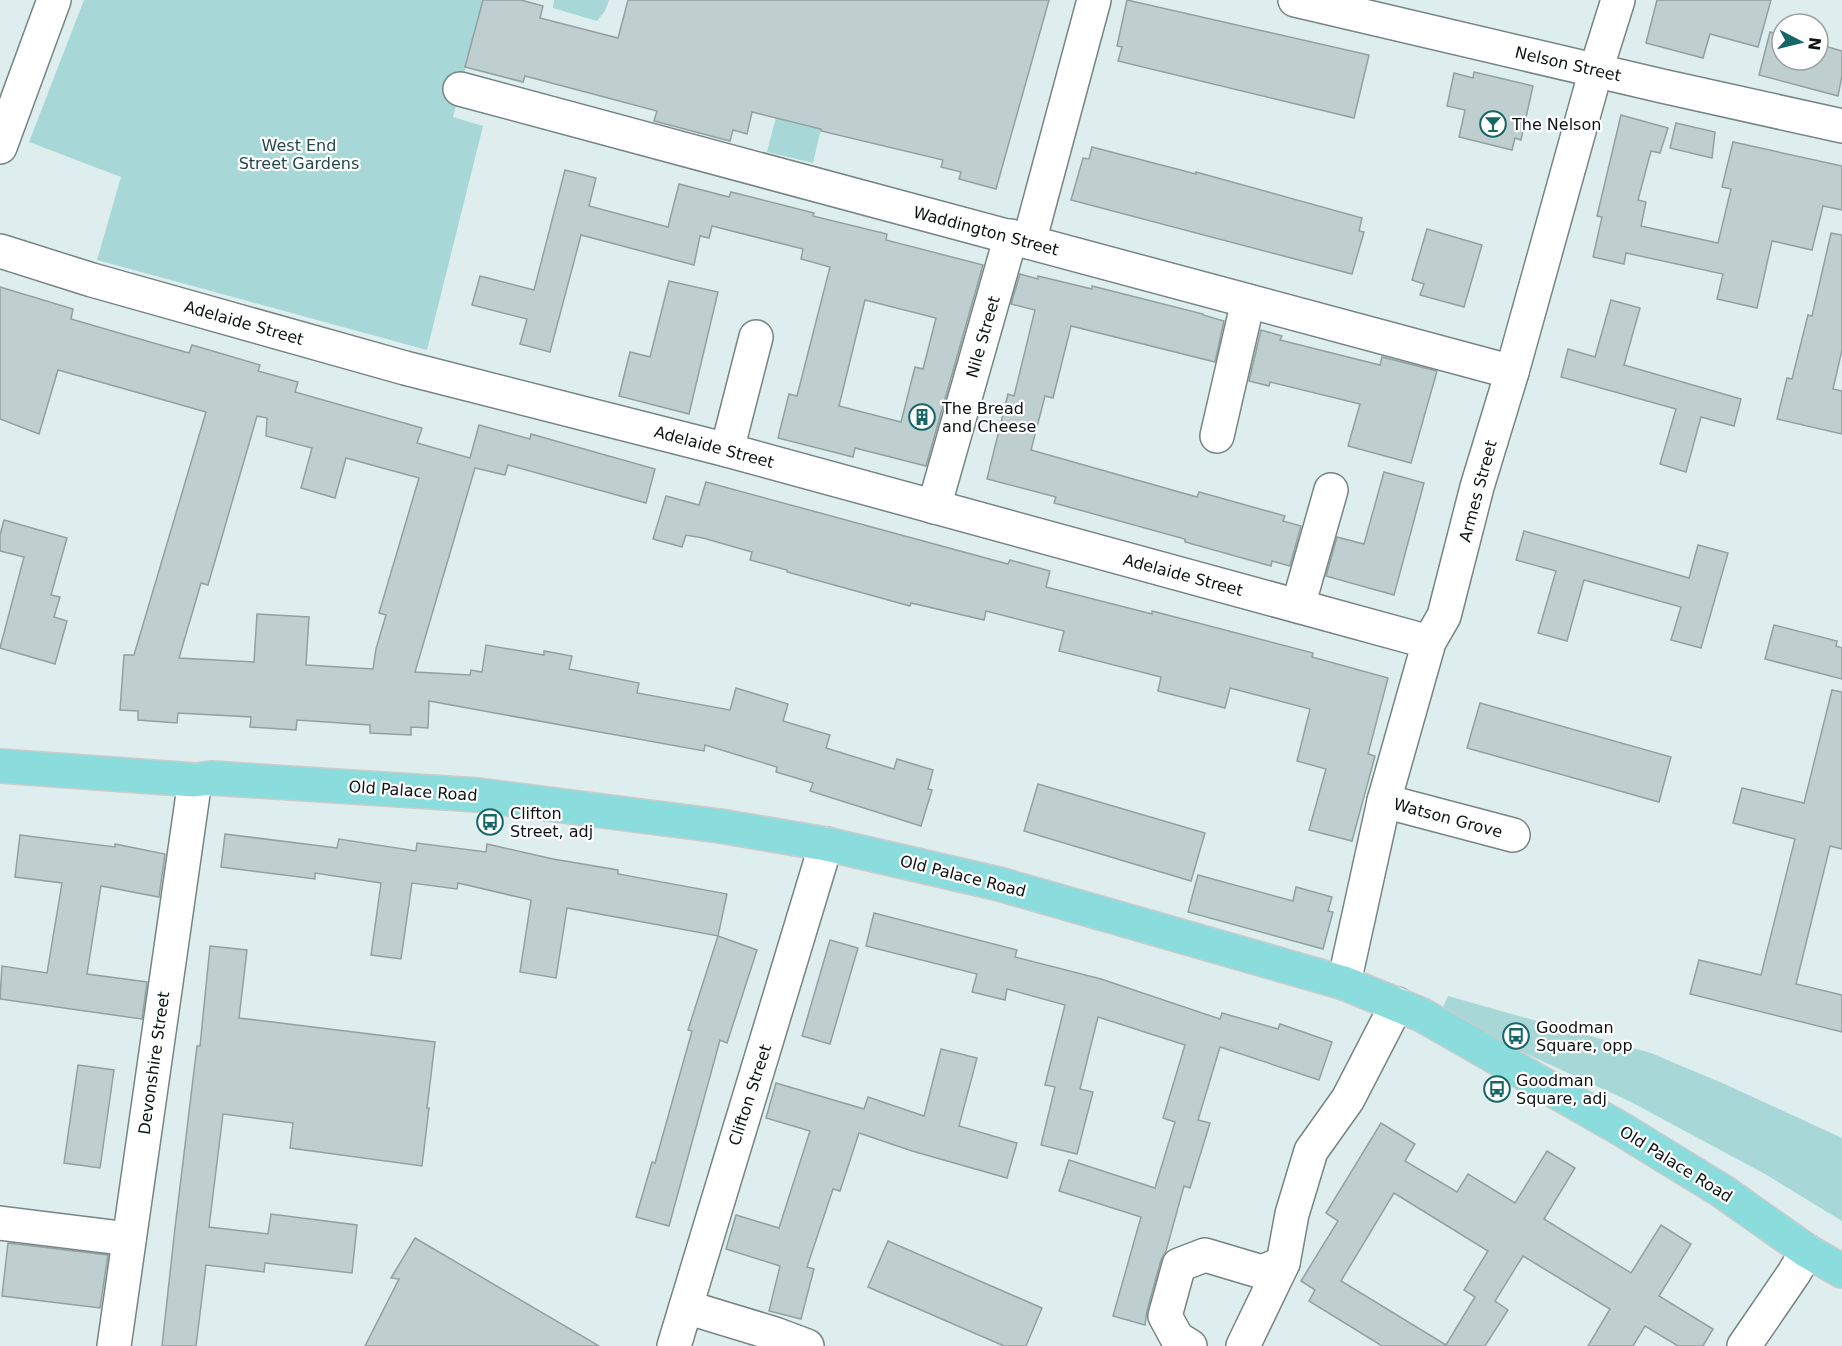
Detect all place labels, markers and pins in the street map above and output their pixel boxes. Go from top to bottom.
bar icon: The Nelson [1478,109,1508,139]
place label: The Nelson [1511,115,1601,134]
place label: The Bread and Cheese [941,399,1036,436]
building icon: The Bread and Cheese [907,402,937,432]
place label: Clifton Street, adj [510,804,593,841]
bus stop icon: Clifton Street, adj [475,807,505,837]
place label: Goodman Square, opp [1536,1018,1633,1055]
bus stop icon: Goodman Square, opp [1501,1021,1531,1051]
place label: Goodman Square, adj [1516,1071,1607,1108]
bus stop icon: Goodman Square, adj [1482,1074,1512,1104]

